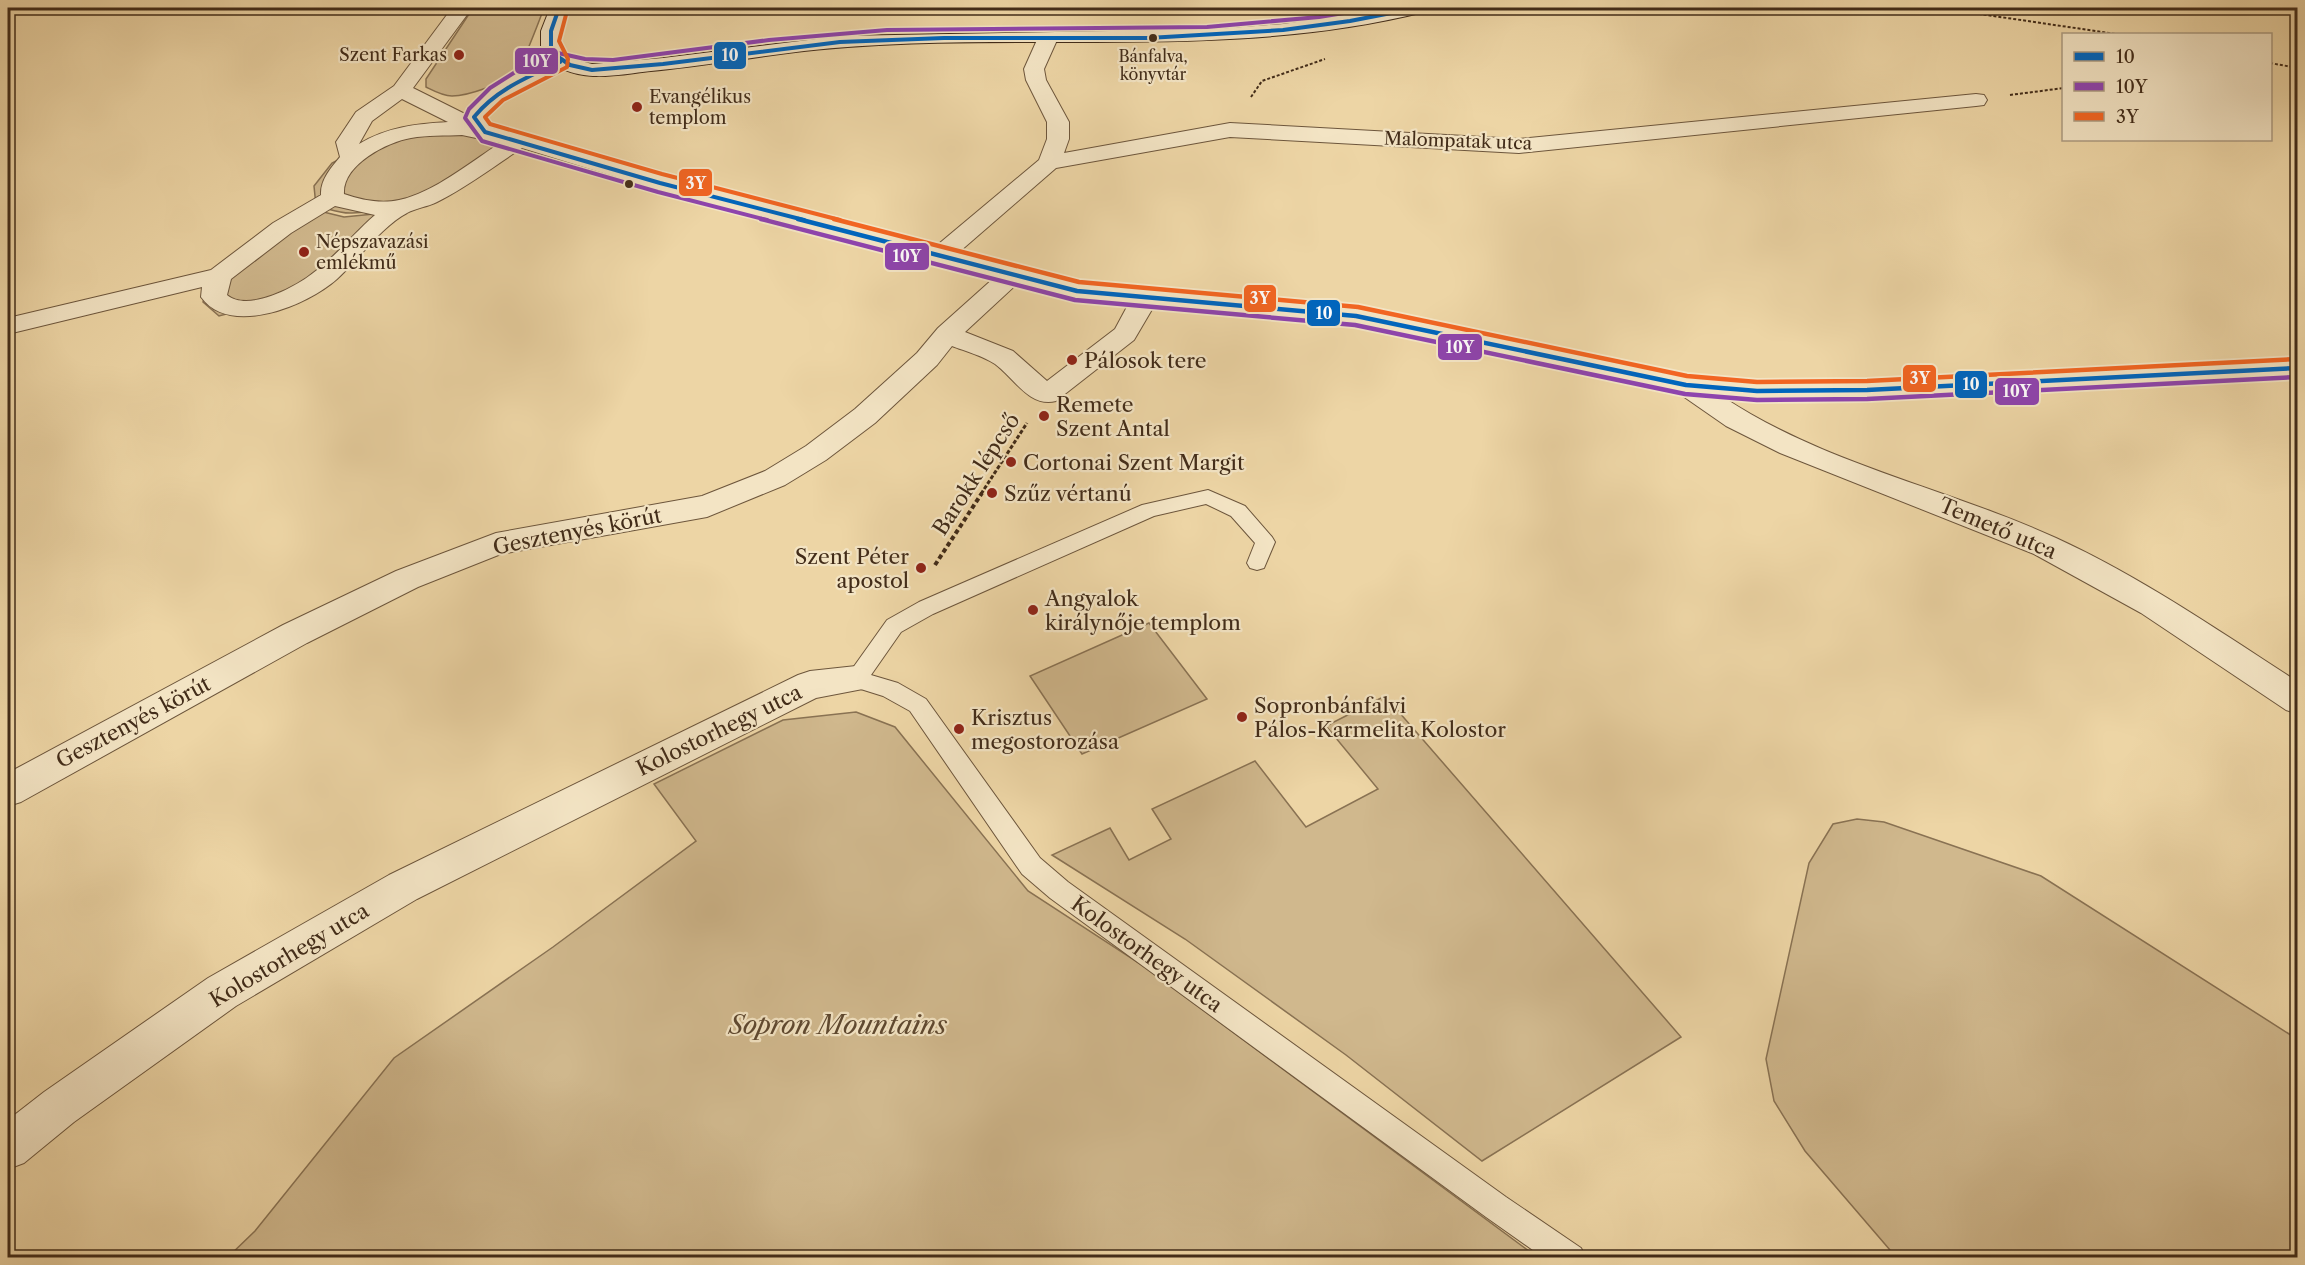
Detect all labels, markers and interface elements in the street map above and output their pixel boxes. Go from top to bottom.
marker: Bánfalva, könyvtár [1147,32,1159,44]
legend [2062,33,2272,141]
line badge: 10 [713,41,747,70]
place label: Szent Farkas [339,44,447,66]
text: 10 [721,45,739,65]
place label: Bánfalva, könyvtár [1118,46,1188,84]
text: 10 [2116,46,2135,68]
line badge: 10Y [514,47,559,75]
marker: Szent Farkas [452,48,466,62]
text: 10Y [523,51,553,71]
text: 10Y [2116,76,2149,98]
place label: Evangélikus templom [649,86,751,129]
marker: Evangélikus templom [630,100,644,114]
text: 3Y [2116,106,2140,128]
street label: Malompatak utca [1383,127,1533,155]
line badge: 3Y [678,168,713,197]
text: 3Y [686,173,708,193]
unlabelled marker [623,178,635,190]
place label: Népszavazási emlékmű [316,231,429,274]
line badge: 10Y [884,242,930,271]
marker: Népszavazási emlékmű [297,245,311,259]
text: 10Y [893,246,923,266]
line badge: 3Y [1243,284,1277,313]
text: 3Y [1250,288,1272,308]
line badge: 10 [1306,299,1341,327]
text: 10 [1315,303,1333,323]
line badge: 10Y [1437,333,1483,361]
text: 10Y [1446,337,1476,357]
place label: Pálosok tere [1084,348,1207,373]
marker: Pálosok tere [1065,353,1079,367]
line badge: 3Y [1902,364,1937,393]
text: 3Y [1910,368,1932,388]
line badge: 10 [1954,370,1988,399]
text: 10 [1962,374,1980,394]
line badge: 10Y [1994,377,2040,406]
text: 10Y [2003,381,2033,401]
place label: Remete Szent Antal [1056,392,1170,441]
street label: Barokk lépcső [927,408,1025,540]
marker: Remete Szent Antal [1037,409,1051,423]
place label: Cortonai Szent Margit [1023,450,1245,475]
marker: Cortonai Szent Margit [1004,455,1018,469]
place label: Szűz vértanú [1004,481,1132,506]
marker: Szűz vértanú [985,486,999,500]
street label: Temető utca [1936,492,2061,564]
street label: Gesztenyés körút [491,502,664,560]
place label: Szent Péter apostol [795,544,909,593]
marker: Szent Péter apostol [914,561,928,575]
place label: Angyalok királynője templom [1044,586,1241,635]
marker: Angyalok királynője templom [1026,603,1040,617]
street label: Gesztenyés körút [52,671,215,773]
street label: Kolostorhegy utca [632,679,807,781]
place label: Sopronbánfalvi Pálos-Karmelita Kolostor [1254,693,1506,742]
place label: Krisztus megostorozása [971,705,1120,754]
marker: Sopronbánfalvi Pálos-Karmelita Kolostor [1235,710,1249,724]
marker: Krisztus megostorozása [952,722,966,736]
street label: Kolostorhegy utca [1066,891,1228,1018]
street label: Kolostorhegy utca [205,897,374,1012]
park label: Sopron Mountains [727,1009,948,1041]

